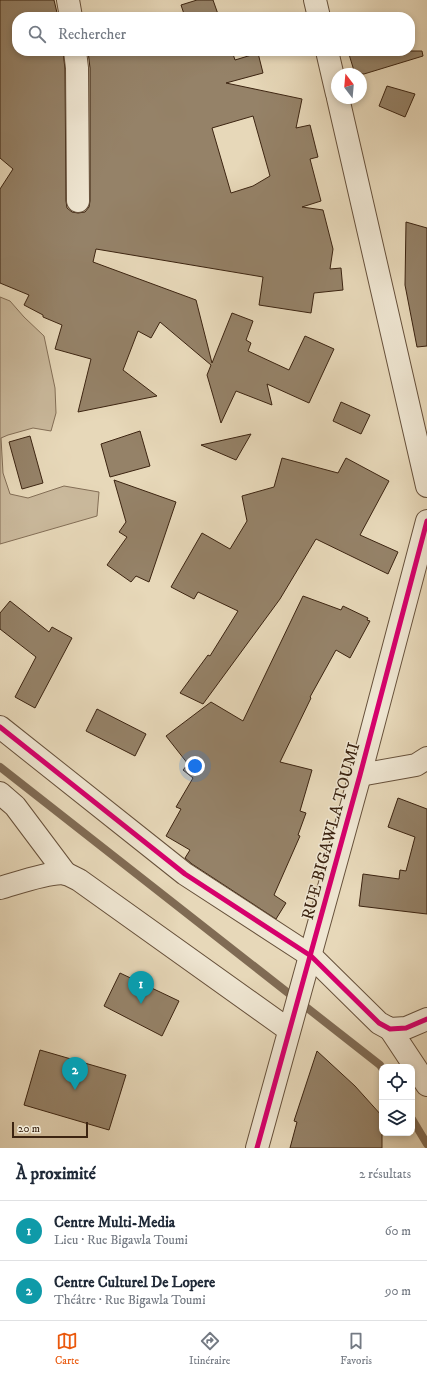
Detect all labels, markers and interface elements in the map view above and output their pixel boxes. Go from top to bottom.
search box [12,12,415,56]
icon: search [26,23,48,45]
text: Rechercher [58,25,126,44]
north arrow [331,68,367,104]
street label: RUE BIGAWLA TOUMI [297,740,365,922]
your location [185,756,205,776]
pin: 1 [128,971,154,1004]
pin: 2 [62,1057,88,1090]
map controls [379,1064,415,1136]
button: locate [379,1064,415,1100]
button: layers [379,1100,415,1136]
scale bar [12,1120,88,1139]
text: 20 m [18,1122,40,1136]
text: À proximité [16,1163,96,1185]
text: 2 résultats [359,1166,411,1182]
text: Centre Multi-Media [54,1213,175,1232]
text: 1 [27,1223,31,1239]
text: 60 m [385,1223,411,1239]
text: Lieu · Rue Bigawla Toumi [54,1232,188,1248]
text: Centre Culturel De Lopere [54,1273,215,1292]
text: 2 [26,1283,32,1299]
text: 90 m [385,1283,411,1299]
text: Théâtre · Rue Bigawla Toumi [54,1292,206,1308]
tab: Carte [55,1330,79,1368]
tab: Itinéraire [189,1330,230,1368]
tab: Favoris [340,1330,372,1368]

